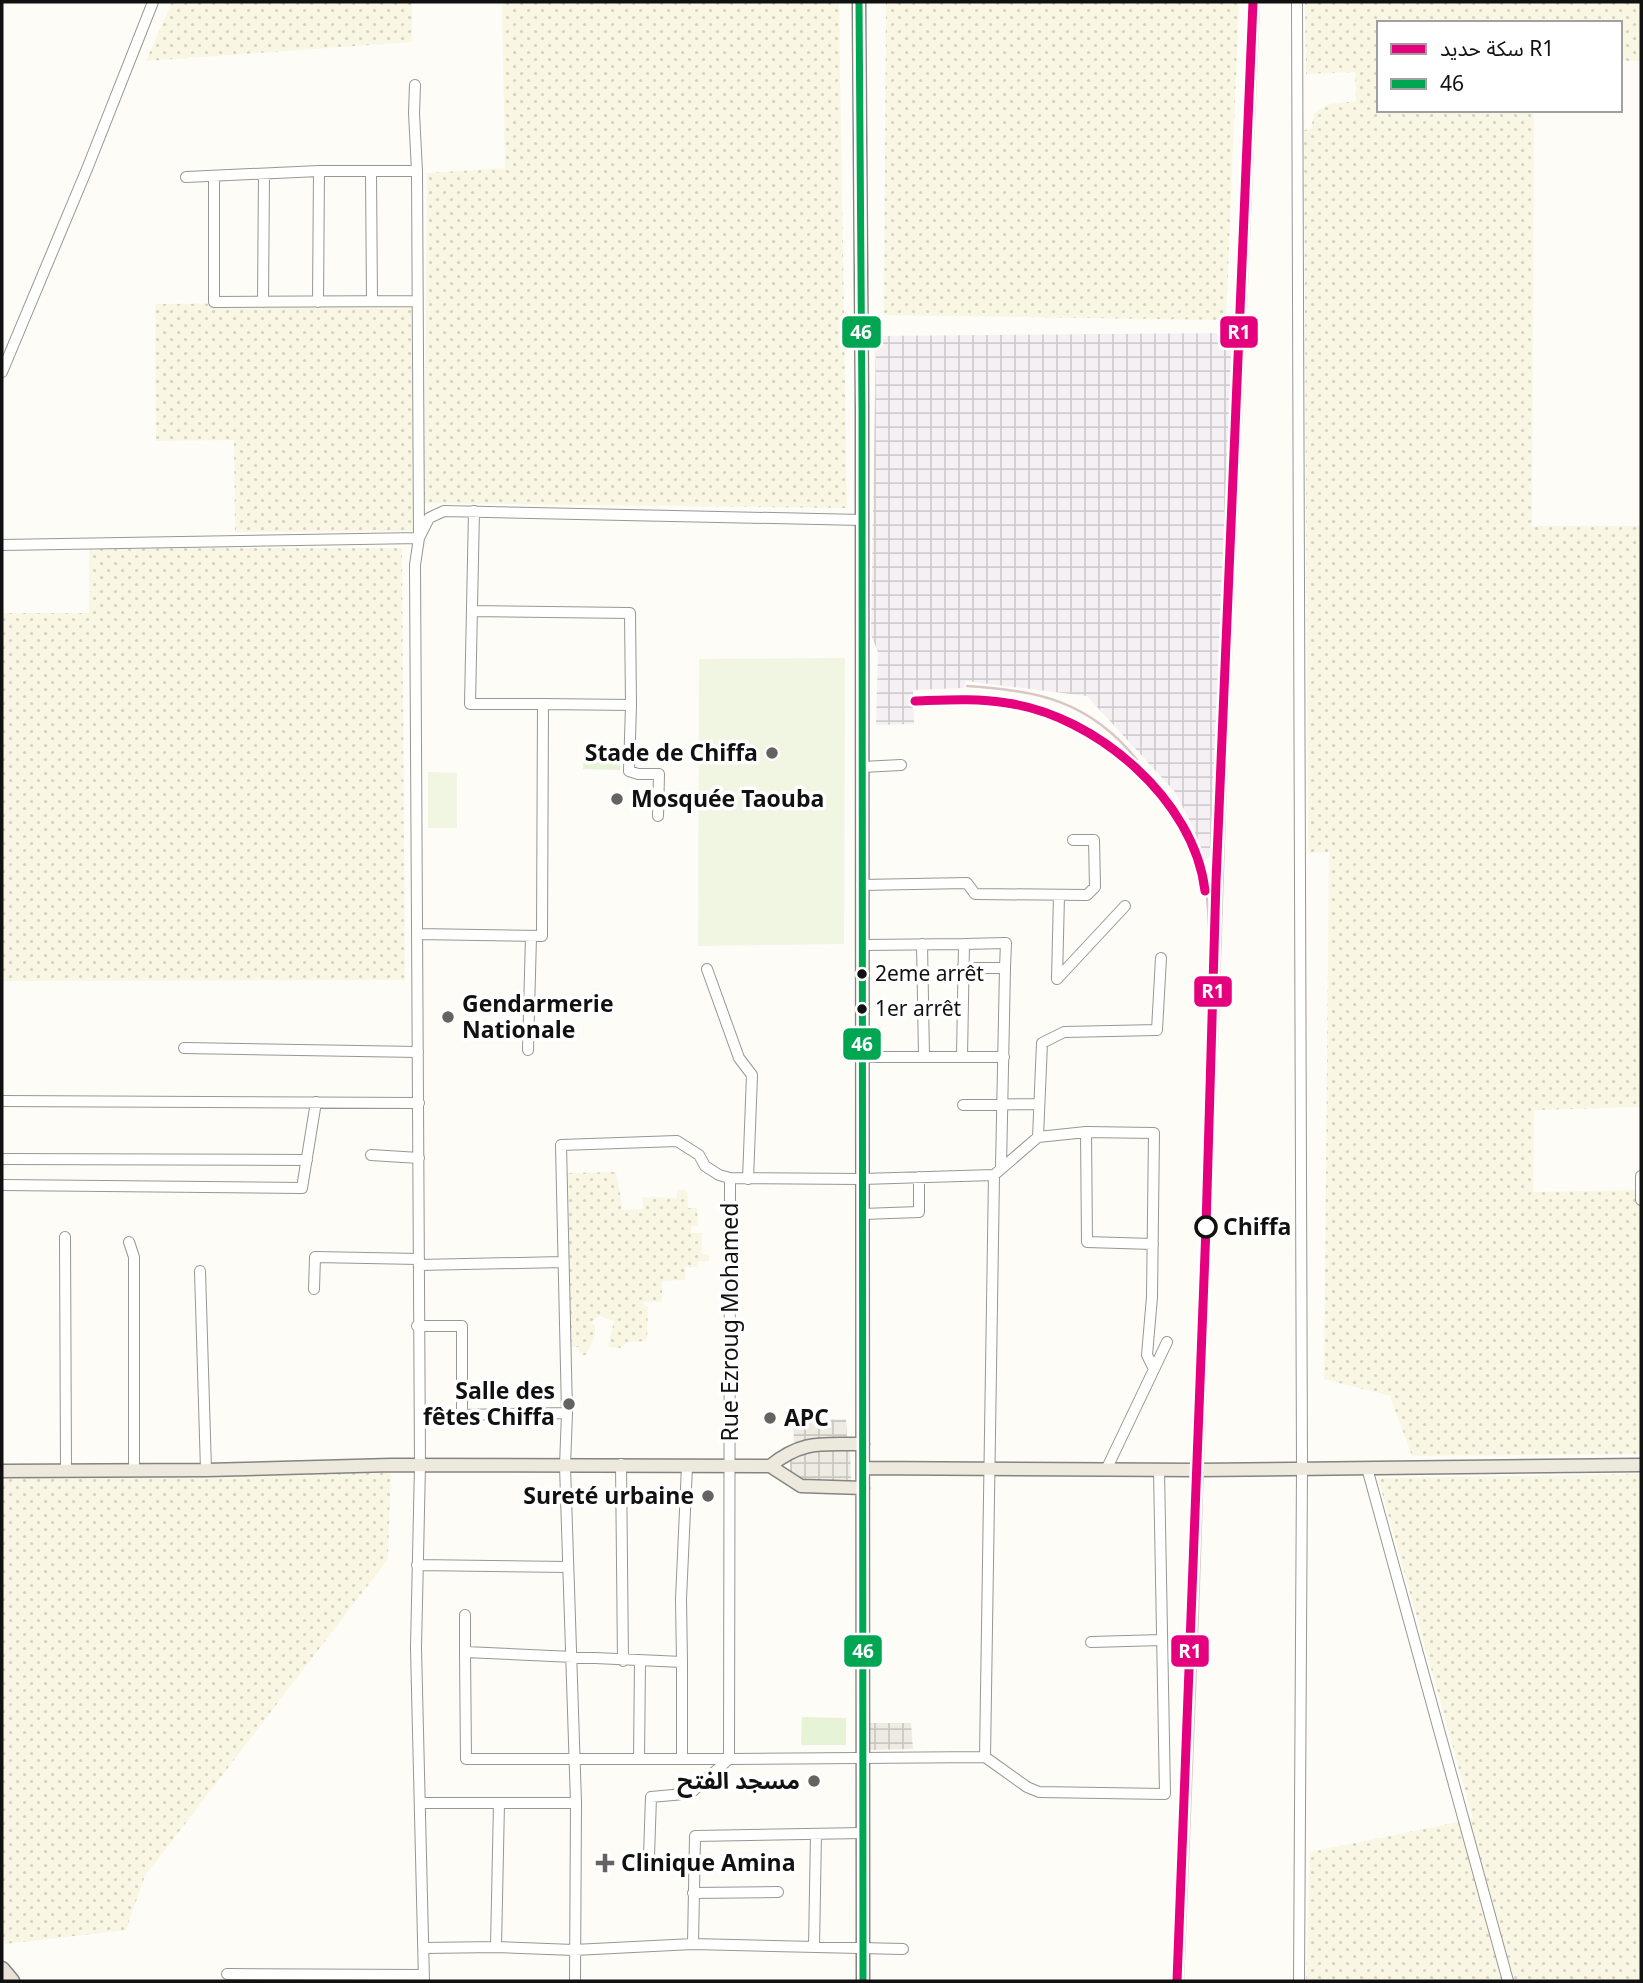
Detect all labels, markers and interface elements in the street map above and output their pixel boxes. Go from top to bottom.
legend [1377,21,1622,112]
text: سكة حديد R1 [1440,27,1554,71]
text: 46 [1440,62,1464,106]
text: 46 [850,313,872,353]
text: R1 [1227,313,1251,353]
line badge: 46 [841,315,882,349]
line badge: R1 [1219,315,1259,349]
place label: Stade de Chiffa [585,729,758,778]
marker: Stade de Chiffa [764,745,780,761]
place label: Mosquée Taouba [631,775,824,824]
marker: Mosquée Taouba [609,791,625,807]
place label: 2eme arrêt [875,952,984,996]
marker: 2eme arrêt [855,967,869,981]
text: R1 [1201,972,1225,1012]
line badge: R1 [1193,975,1233,1008]
place label: Gendarmerie Nationale [462,980,613,1055]
place label: 1er arrêt [875,987,962,1031]
marker: 1er arrêt [855,1002,869,1016]
marker: Gendarmerie Nationale [440,1009,456,1025]
text: 46 [851,1025,873,1065]
line badge: 46 [842,1027,882,1061]
street label: Rue Ezroug Mohamed [706,1203,755,1441]
place label: Chiffa [1223,1203,1291,1252]
marker: Chiffa [1195,1216,1217,1238]
place label: Salle des fêtes Chiffa [423,1367,555,1442]
place label: APC [784,1394,829,1443]
marker: Salle des fêtes Chiffa [561,1396,577,1412]
marker: APC [762,1410,778,1426]
place label: Sureté urbaine [523,1472,694,1521]
marker: Sureté urbaine [700,1488,716,1504]
text: 46 [852,1632,874,1672]
text: R1 [1178,1632,1202,1672]
line badge: 46 [843,1634,883,1668]
line badge: R1 [1170,1634,1210,1668]
place label: مسجد الفتح [677,1757,800,1806]
marker: مسجد الفتح [806,1773,822,1789]
place label: Clinique Amina [621,1839,796,1888]
marker: Clinique Amina [595,1853,615,1873]

